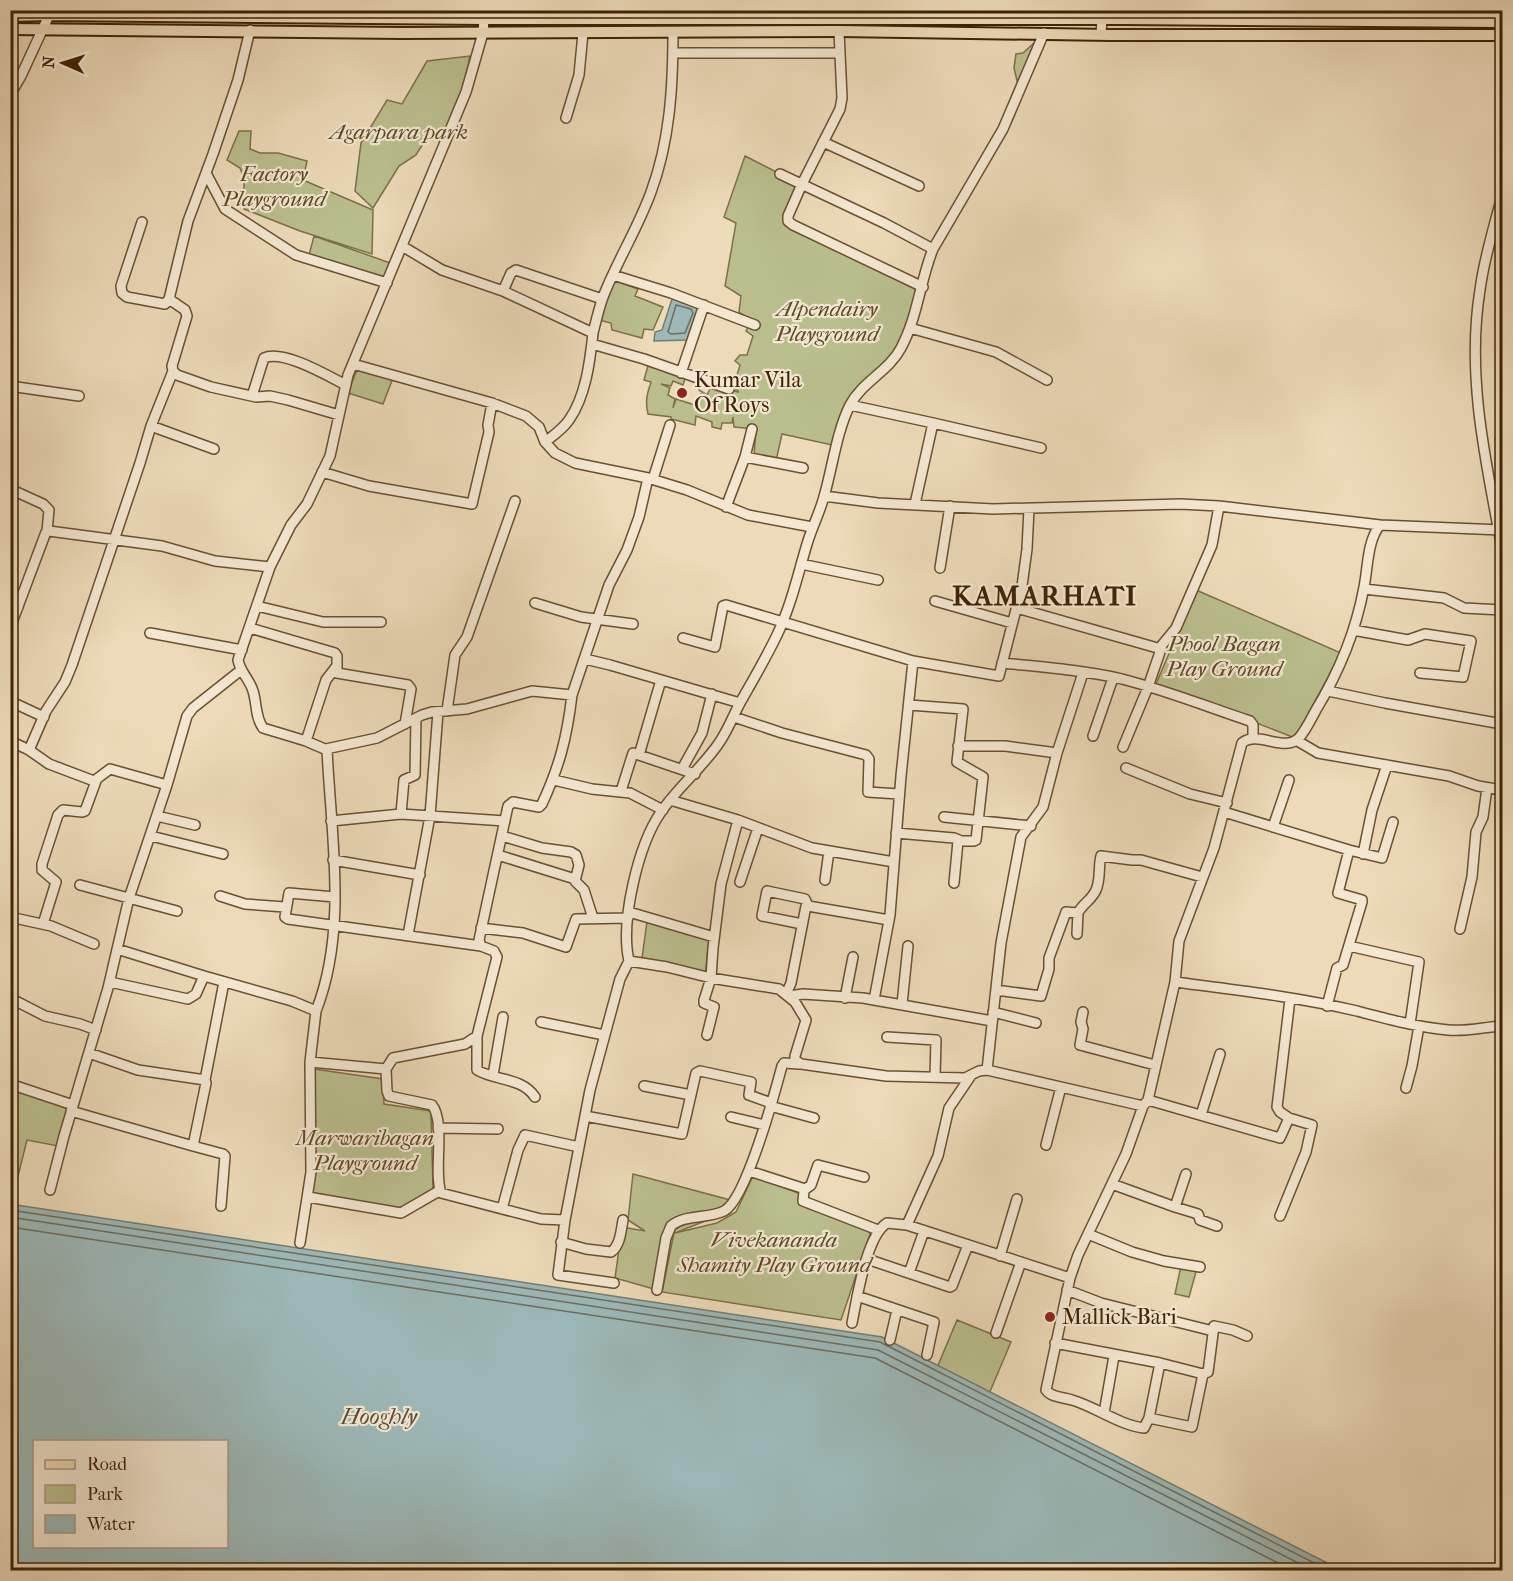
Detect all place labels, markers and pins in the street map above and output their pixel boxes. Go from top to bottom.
place label: Kumar Vila Of Roys [694,367,802,418]
marker: Kumar Vila Of Roys [675,386,689,400]
place label: Mallick Bari [1062,1304,1177,1330]
marker: Mallick Bari [1043,1310,1057,1324]

